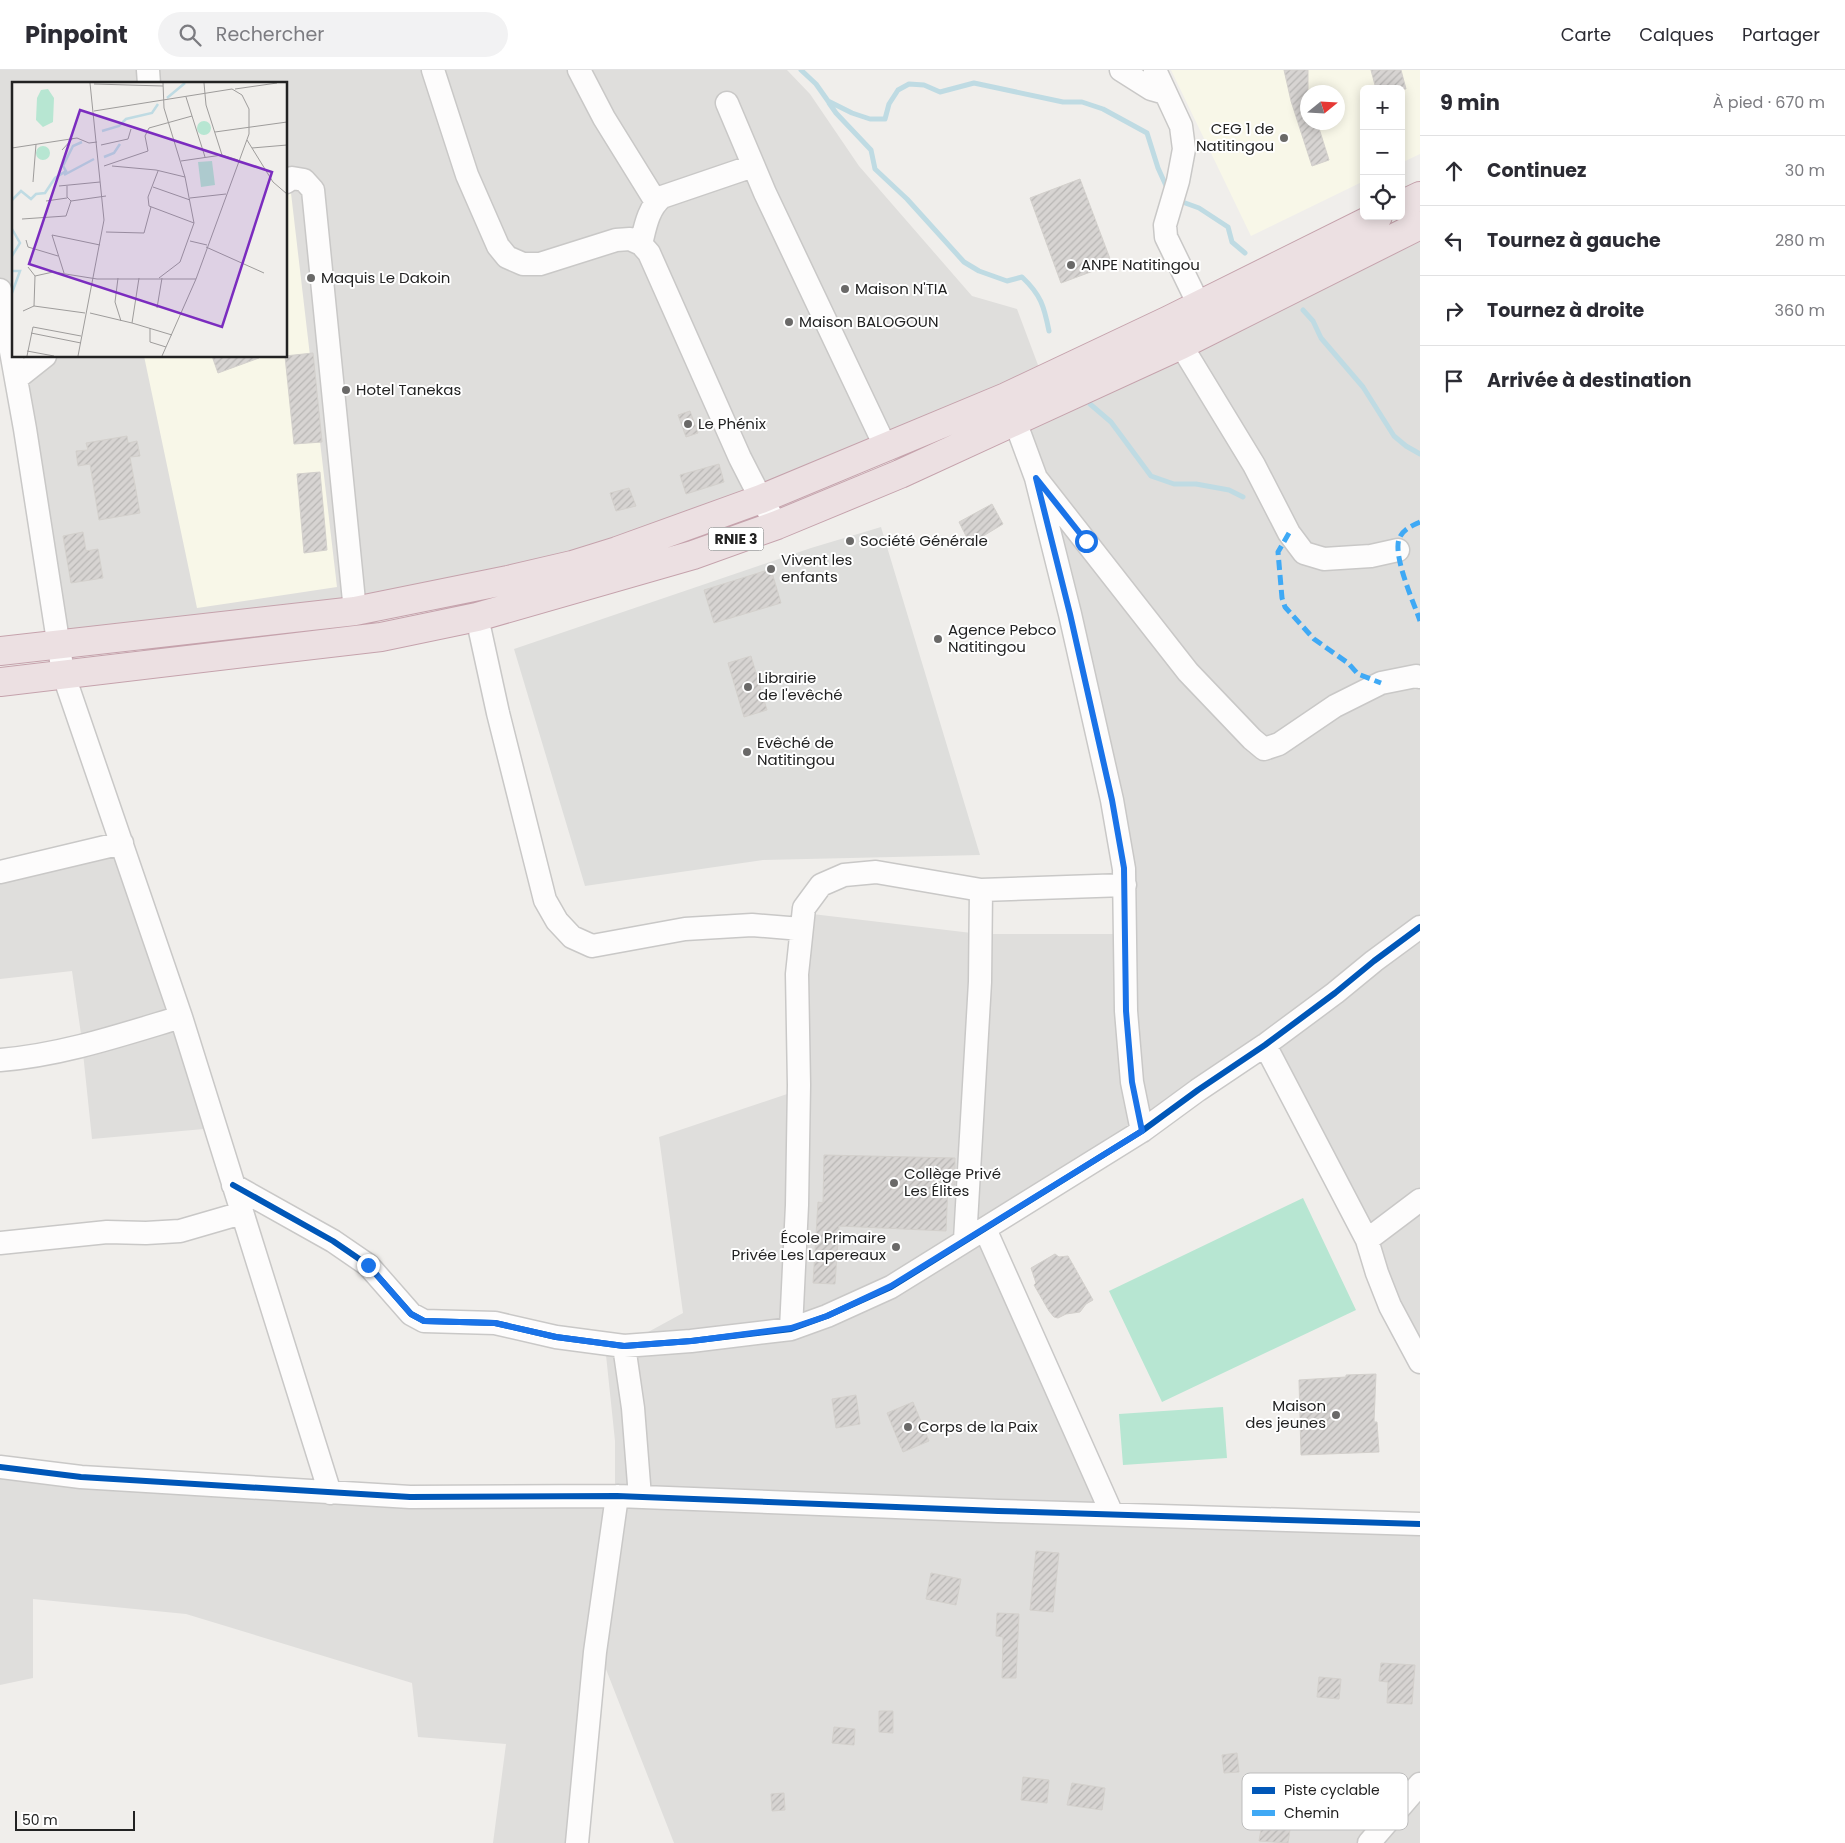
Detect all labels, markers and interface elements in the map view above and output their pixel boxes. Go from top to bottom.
search box [158,12,508,57]
text: Pinpoint [25,18,128,51]
icon: search [176,21,204,49]
text: Rechercher [216,21,324,48]
text: Carte [1561,22,1611,47]
text: Calques [1639,22,1714,47]
text: Partager [1742,22,1820,47]
inset map [12,82,288,358]
north arrow [1300,85,1345,130]
map controls [1360,85,1405,220]
button: + [1360,85,1405,130]
text: 9 min [1440,88,1500,117]
text: À pied · 670 m [1713,91,1825,114]
place label: CEG 1 de Natitingou [1196,118,1274,156]
button: − [1360,130,1405,175]
marker: CEG 1 de Natitingou [1278,132,1290,144]
icon: ahead [1440,157,1468,185]
text: Continuez [1487,157,1586,184]
text: 30 m [1785,159,1825,182]
button: locate [1360,175,1405,220]
icon: left [1440,227,1468,255]
text: Tournez à gauche [1487,227,1661,254]
text: 280 m [1775,229,1825,252]
place label: ANPE Natitingou [1081,254,1200,275]
marker: ANPE Natitingou [1065,259,1077,271]
place label: Maquis Le Dakoin [321,267,450,288]
marker: Maquis Le Dakoin [305,272,317,284]
place label: Maison N'TIA [855,278,948,299]
marker: Maison N'TIA [839,283,851,295]
icon: right [1440,297,1468,325]
text: Tournez à droite [1487,297,1644,324]
text: 360 m [1775,299,1825,322]
place label: Maison BALOGOUN [799,311,939,332]
marker: Maison BALOGOUN [783,316,795,328]
icon: arrive [1440,367,1468,395]
text: Arrivée à destination [1487,367,1692,394]
place label: Hotel Tanekas [356,379,461,400]
marker: Hotel Tanekas [340,384,352,396]
place label: Le Phénix [698,413,766,434]
marker: Le Phénix [682,418,694,430]
road number: RNIE 3 [708,528,764,550]
place label: Société Générale [860,530,988,551]
route start [1075,530,1098,553]
marker: Société Générale [844,535,856,547]
place label: Vivent les enfants [781,549,853,587]
marker: Vivent les enfants [765,563,777,575]
place label: Agence Pebco Natitingou [948,619,1056,657]
marker: Agence Pebco Natitingou [932,633,944,645]
place label: Librairie de l'evêché [758,667,843,705]
marker: Librairie de l'evêché [742,681,754,693]
place label: Evêché de Natitingou [757,732,835,770]
marker: Evêché de Natitingou [741,746,753,758]
place label: Collège Privé Les Élites [904,1163,1001,1201]
marker: Collège Privé Les Élites [888,1177,900,1189]
place label: École Primaire Privée Les Lapereaux [732,1227,886,1265]
marker: École Primaire Privée Les Lapereaux [890,1241,902,1253]
route end [357,1254,380,1277]
place label: Maison des jeunes [1245,1395,1326,1433]
marker: Maison des jeunes [1330,1409,1342,1421]
place label: Corps de la Paix [918,1416,1038,1437]
marker: Corps de la Paix [902,1421,914,1433]
legend [1242,1773,1408,1830]
text: Piste cyclable [1284,1780,1380,1800]
text: Chemin [1284,1803,1339,1823]
scale bar [15,1808,135,1831]
text: 50 m [22,1810,58,1830]

